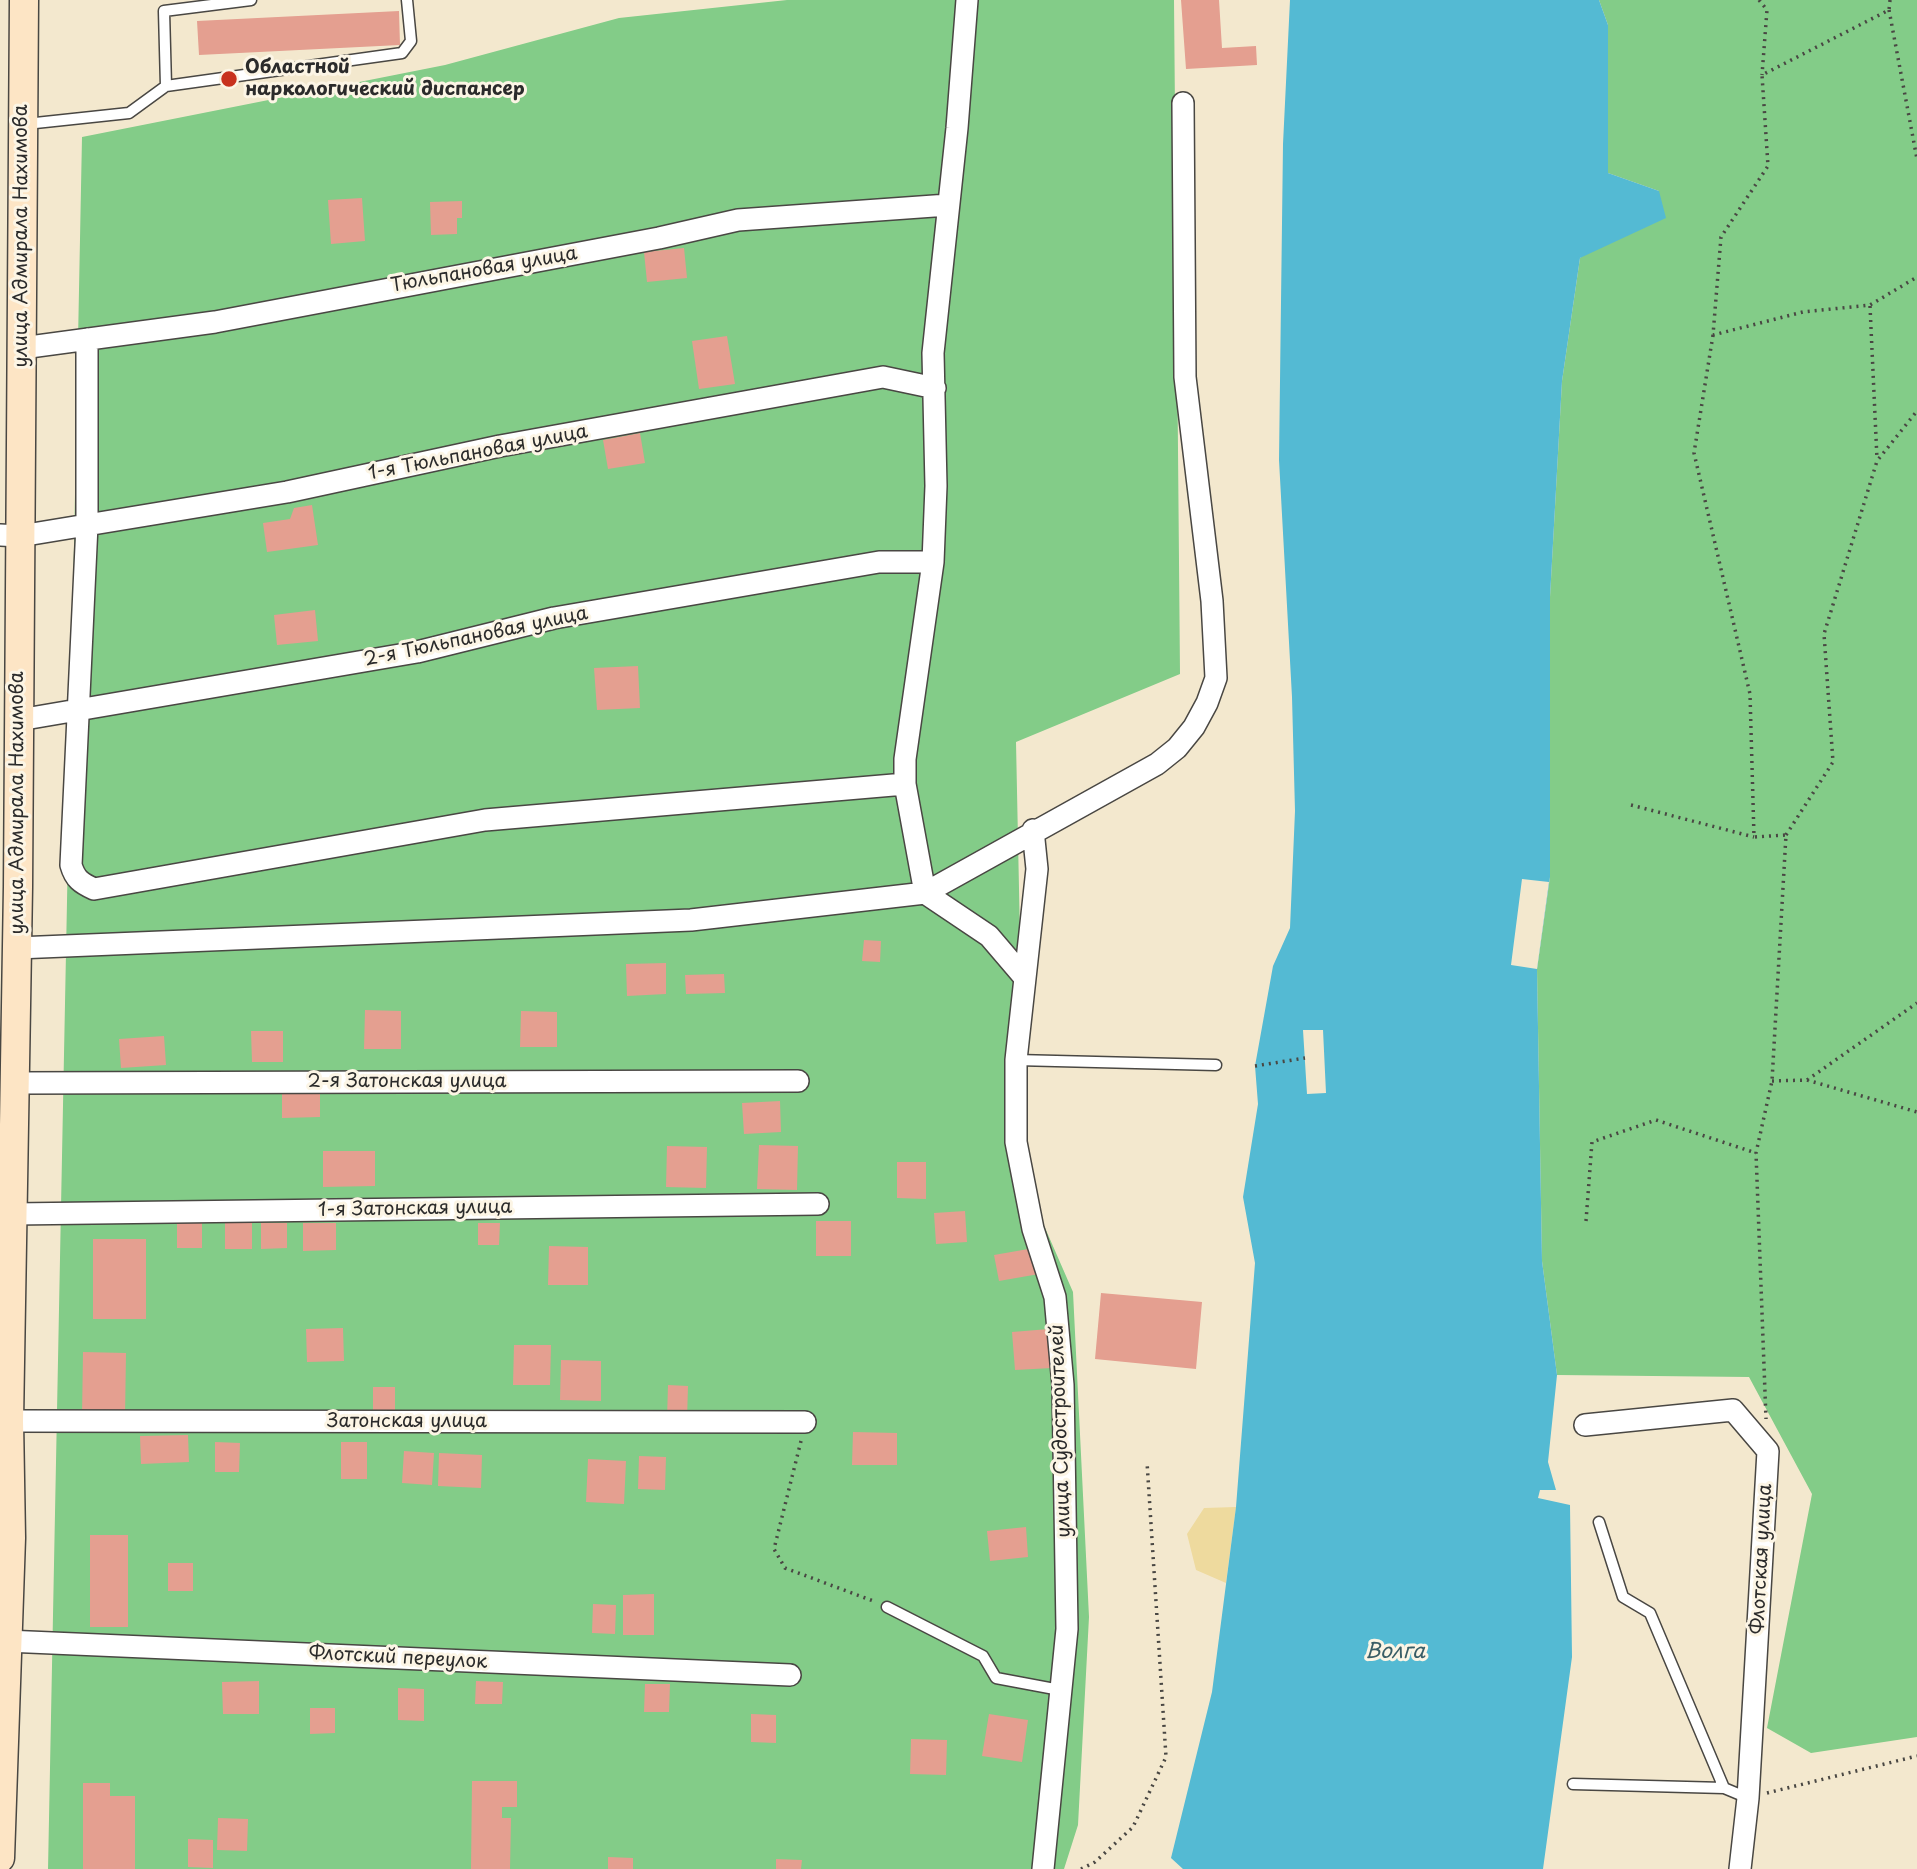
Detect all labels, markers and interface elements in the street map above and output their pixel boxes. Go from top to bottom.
place label: Областной наркологический диспансер [245,57,525,101]
marker: Областной наркологический диспансер [219,69,239,89]
street label: улица Адмирала Нахимова [11,104,33,368]
street label: Тюльпановая улица [389,242,579,298]
street label: 1-я Тюльпановая улица [366,421,590,485]
street label: 2-я Тюльпановая улица [362,602,590,672]
street label: улица Адмирала Нахимова [7,671,29,935]
street label: 2-я Затонская улица [308,1071,506,1093]
street label: 1-я Затонская улица [318,1196,512,1222]
street label: улица Судостроителей [1046,1324,1076,1538]
street label: Затонская улица [327,1411,487,1433]
street label: Флотская улица [1747,1483,1777,1635]
water label: Волга [1365,1639,1425,1665]
street label: Флотский переулок [308,1642,488,1674]

